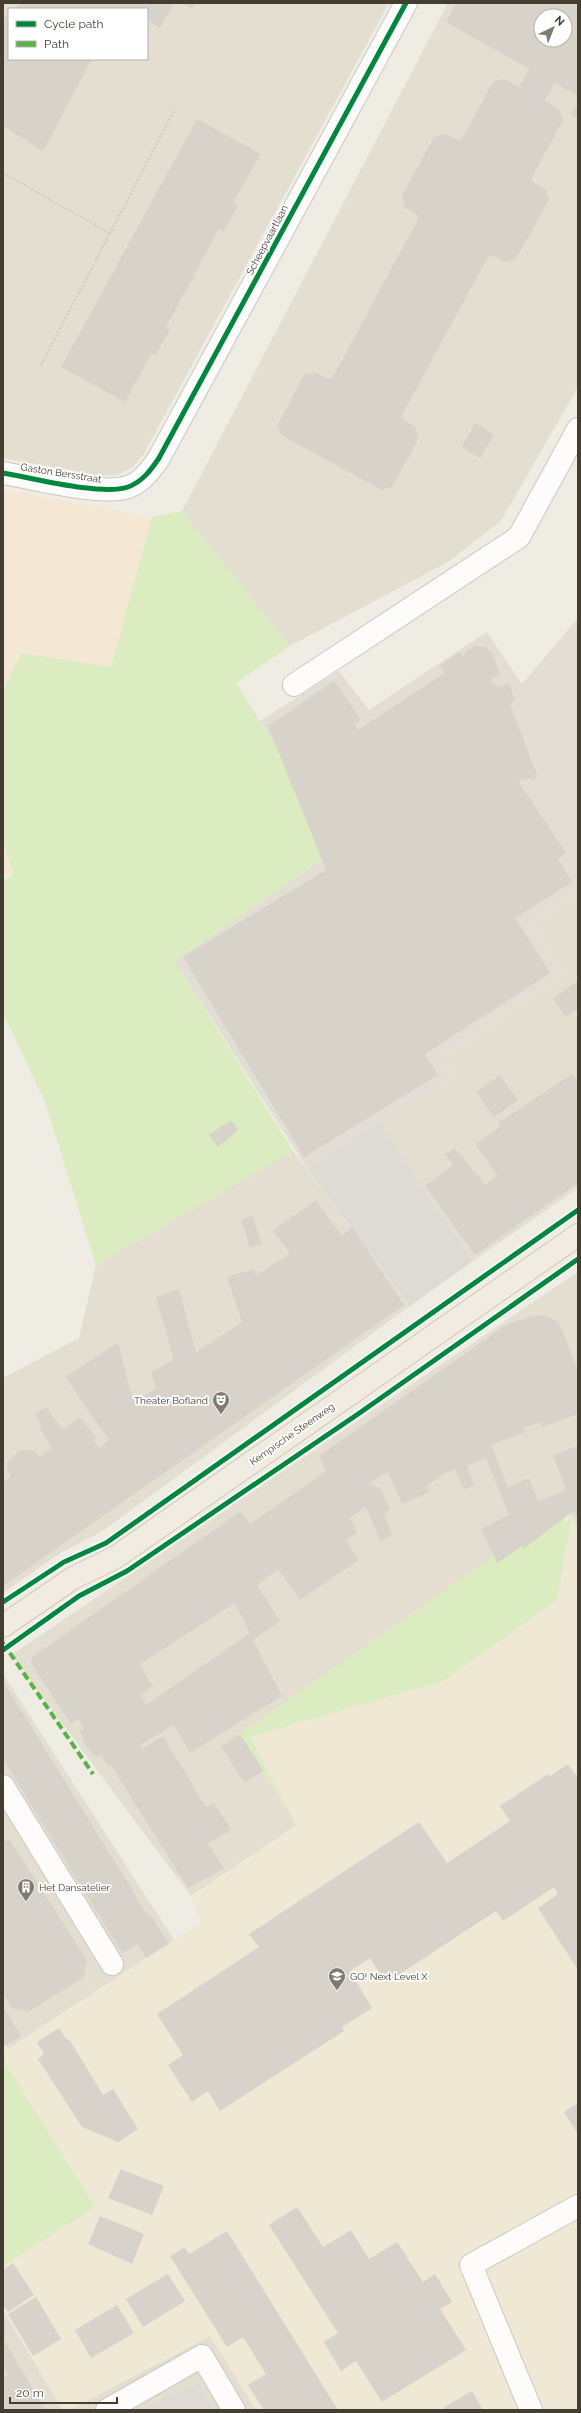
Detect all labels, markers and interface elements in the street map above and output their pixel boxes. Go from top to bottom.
legend [8,8,148,60]
north arrow [533,8,573,48]
text: N [552,13,567,29]
text: Cycle path [44,17,103,31]
text: Path [44,37,69,51]
street label: Scheepvaartlaan [244,203,290,277]
street label: Gaston Bersstraat [20,461,103,485]
theatre icon: Theater Bofland [211,1390,231,1415]
place label: Theater Bofland [134,1395,208,1406]
street label: Kempische Steenweg [248,1401,336,1467]
building icon: Het Dansatelier [16,1877,36,1902]
place label: Het Dansatelier [39,1882,111,1893]
school or university icon: GO! Next Level X [327,1966,347,1991]
place label: GO! Next Level X [350,1971,428,1982]
scale bar [10,2379,117,2405]
text: 20 m [16,2386,44,2400]

